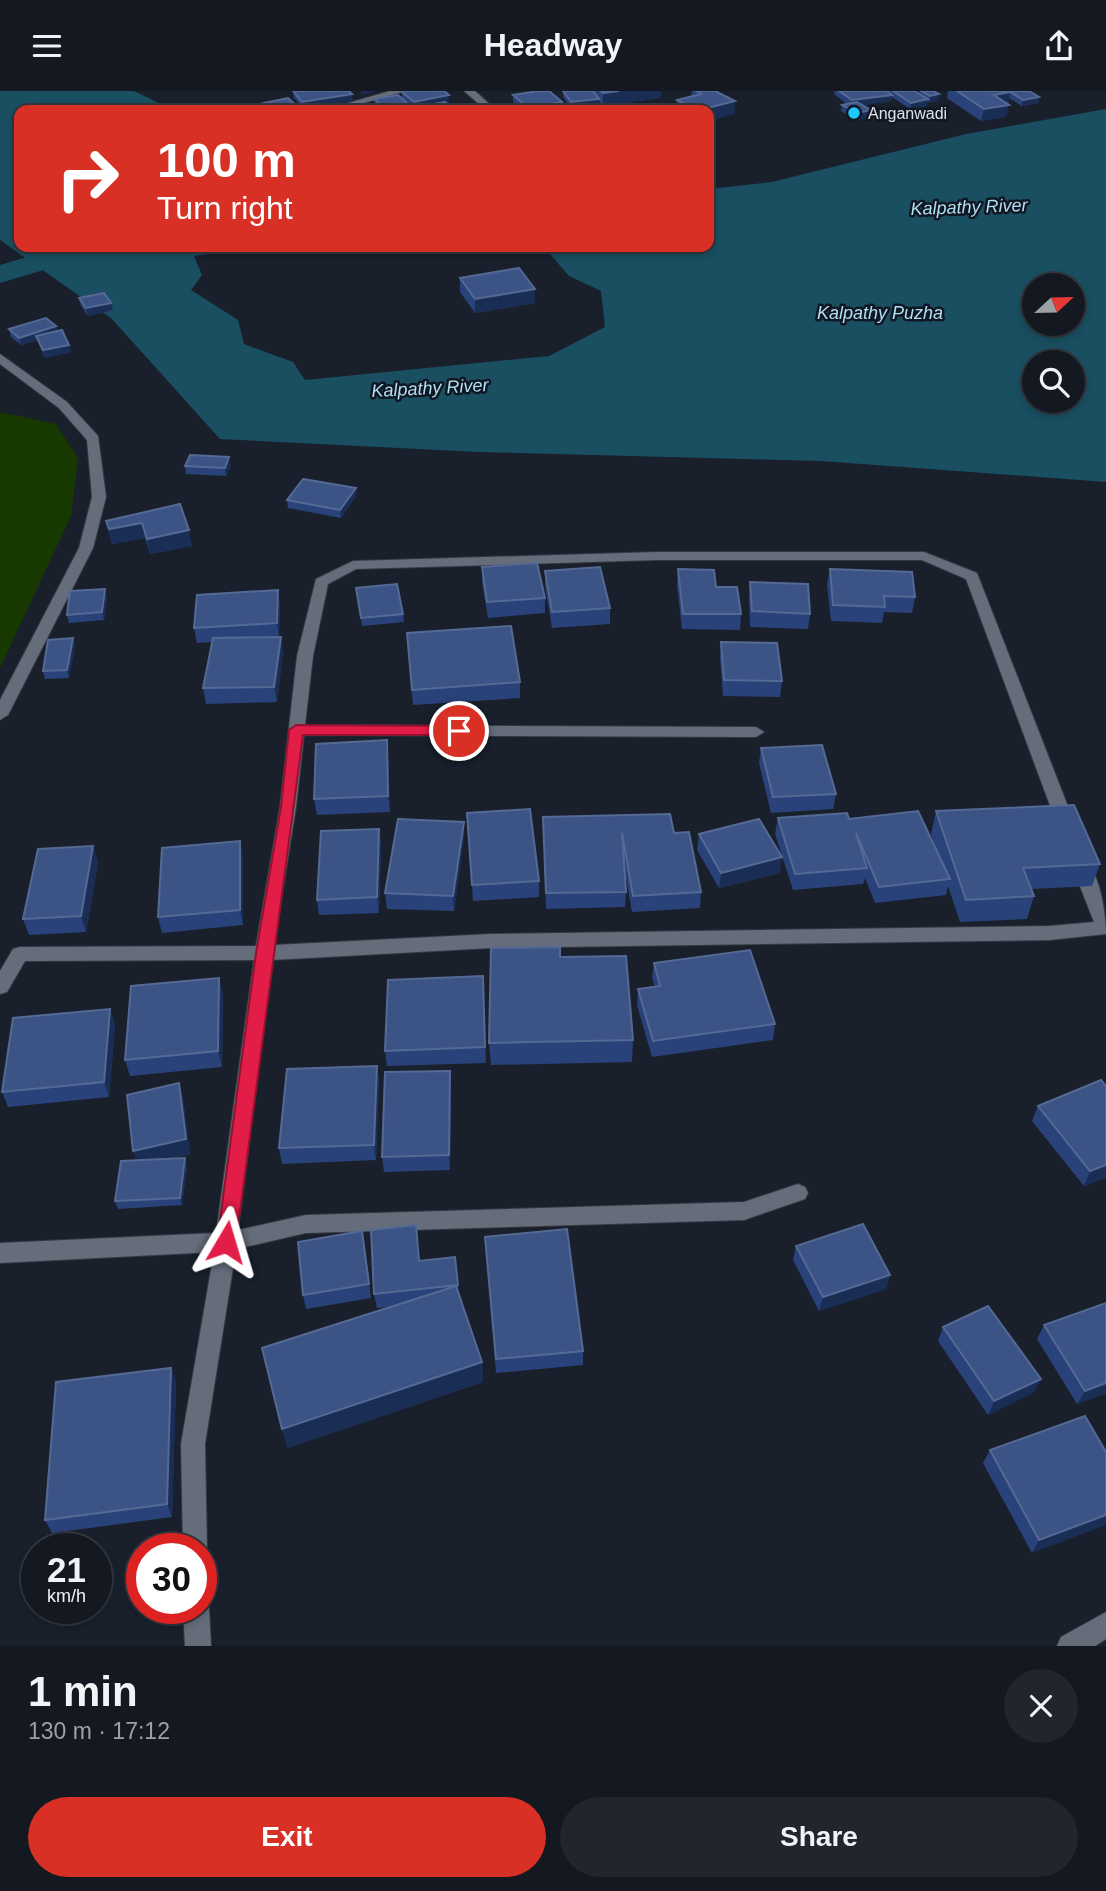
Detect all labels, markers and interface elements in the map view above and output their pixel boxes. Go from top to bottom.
icon: menu [28,27,66,65]
text: Headway [484,27,622,63]
icon: share [1040,27,1078,65]
marker: Anganwadi [846,105,862,121]
place label: Anganwadi [868,105,947,122]
icon: right [42,133,133,224]
text: 100 m [157,133,296,187]
text: Turn right [157,190,293,226]
water label: Kalpathy River [910,195,1029,219]
north arrow [1022,273,1085,336]
map controls [1022,273,1085,413]
water label: Kalpathy Puzha [817,303,943,323]
button: search [1022,350,1085,413]
water label: Kalpathy River [371,375,490,401]
pin [429,701,489,761]
icon: arrive [440,712,478,750]
position arrow [189,1205,263,1279]
speed limit sign: 30 [126,1533,217,1624]
text: 21 [47,1550,86,1589]
text: km/h [47,1586,86,1606]
text: 1 min [28,1668,138,1715]
button: close [1004,1669,1078,1743]
text: 130 m · 17:12 [28,1718,170,1744]
button: Exit [28,1797,546,1877]
button: Share [560,1797,1078,1877]

